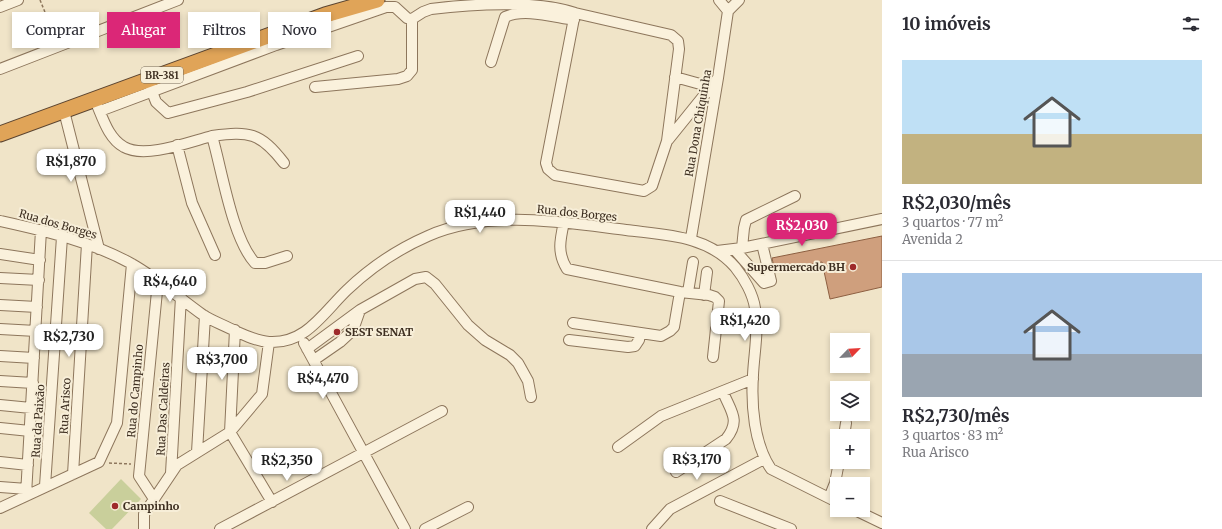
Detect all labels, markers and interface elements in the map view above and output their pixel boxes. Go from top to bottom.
chip: Comprar [12,12,99,48]
chip: Alugar [107,12,180,48]
chip: Filtros [188,12,260,48]
chip: Novo [268,12,331,48]
text: 10 imóveis [902,13,991,35]
icon: filters [1180,13,1202,35]
road number: BR-381 [141,67,183,83]
street label: Rua Dona Chiquinha [682,68,714,178]
icon: home [1016,86,1088,158]
pin: R$1,870 [34,149,108,183]
text: R$1,870 [46,153,96,170]
text: R$2,030/mês [902,192,1011,214]
pin: R$1,440 [443,200,517,234]
street label: Rua dos Borges [536,202,618,224]
text: R$1,440 [454,204,506,221]
street label: Rua dos Borges [17,206,99,242]
pin: R$2,030 [765,213,839,247]
text: 3 quartos · 77 m² [902,214,1003,231]
text: R$2,030 [776,217,828,234]
text: Avenida 2 [902,231,963,248]
place label: Supermercado BH [747,260,845,274]
marker: Supermercado BH [848,262,858,272]
pin: R$4,640 [133,269,207,303]
text: R$4,640 [143,273,197,290]
icon: home [1016,299,1088,371]
pin: R$1,420 [708,308,782,342]
text: R$1,420 [720,312,770,329]
pin: R$2,730 [32,324,106,358]
place label: SEST SENAT [345,325,413,339]
marker: SEST SENAT [332,327,342,337]
text: R$2,730 [43,328,95,345]
north arrow [830,333,870,373]
map controls [830,333,870,517]
street label: Rua do Campinho [124,343,146,438]
pin: R$3,700 [185,347,259,381]
text: R$3,700 [196,351,248,368]
street label: Rua Das Caldeiras [154,362,172,456]
pin: R$4,470 [286,366,360,400]
text: R$4,470 [297,370,349,387]
street label: Rua Arisco [57,377,73,435]
button: layers [830,381,870,421]
street label: Rua da Paixão [28,383,48,458]
text: R$2,730/mês [902,405,1010,427]
text: 3 quartos · 83 m² [902,427,1003,444]
button: + [830,429,870,469]
text: Rua Arisco [902,444,969,461]
pin: R$3,170 [660,447,734,481]
pin: R$2,350 [250,448,324,482]
text: R$3,170 [672,451,722,468]
text: R$2,350 [261,452,313,469]
button: − [830,477,870,517]
place label: Campinho [123,499,180,513]
marker: Campinho [110,501,120,511]

